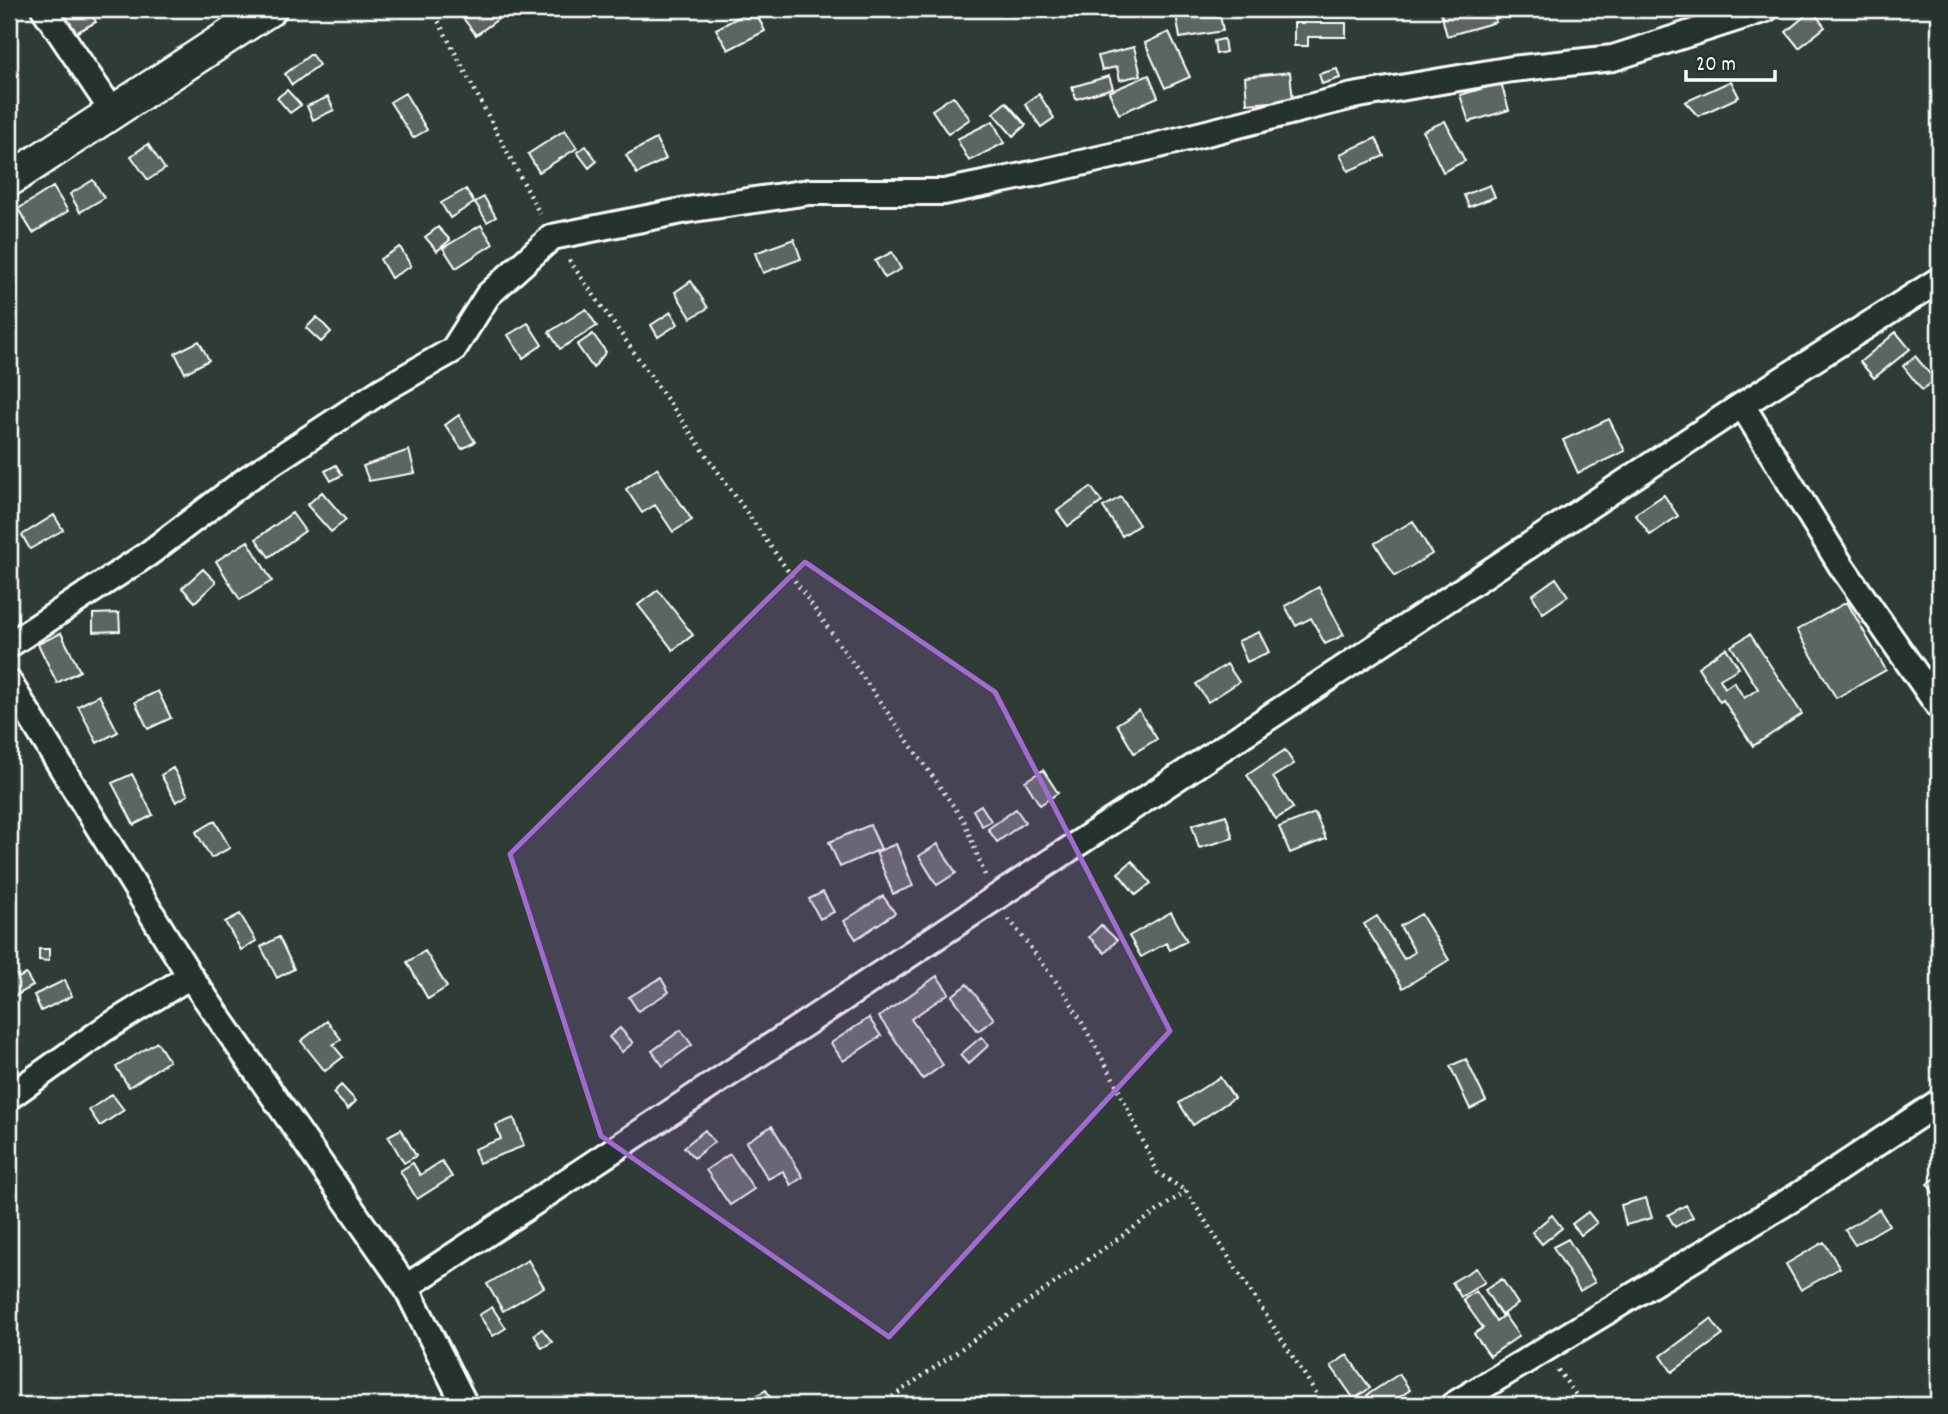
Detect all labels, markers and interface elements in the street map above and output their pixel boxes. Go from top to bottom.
scale bar [1686,38,1775,82]
text: 20 m [1696,51,1736,81]

